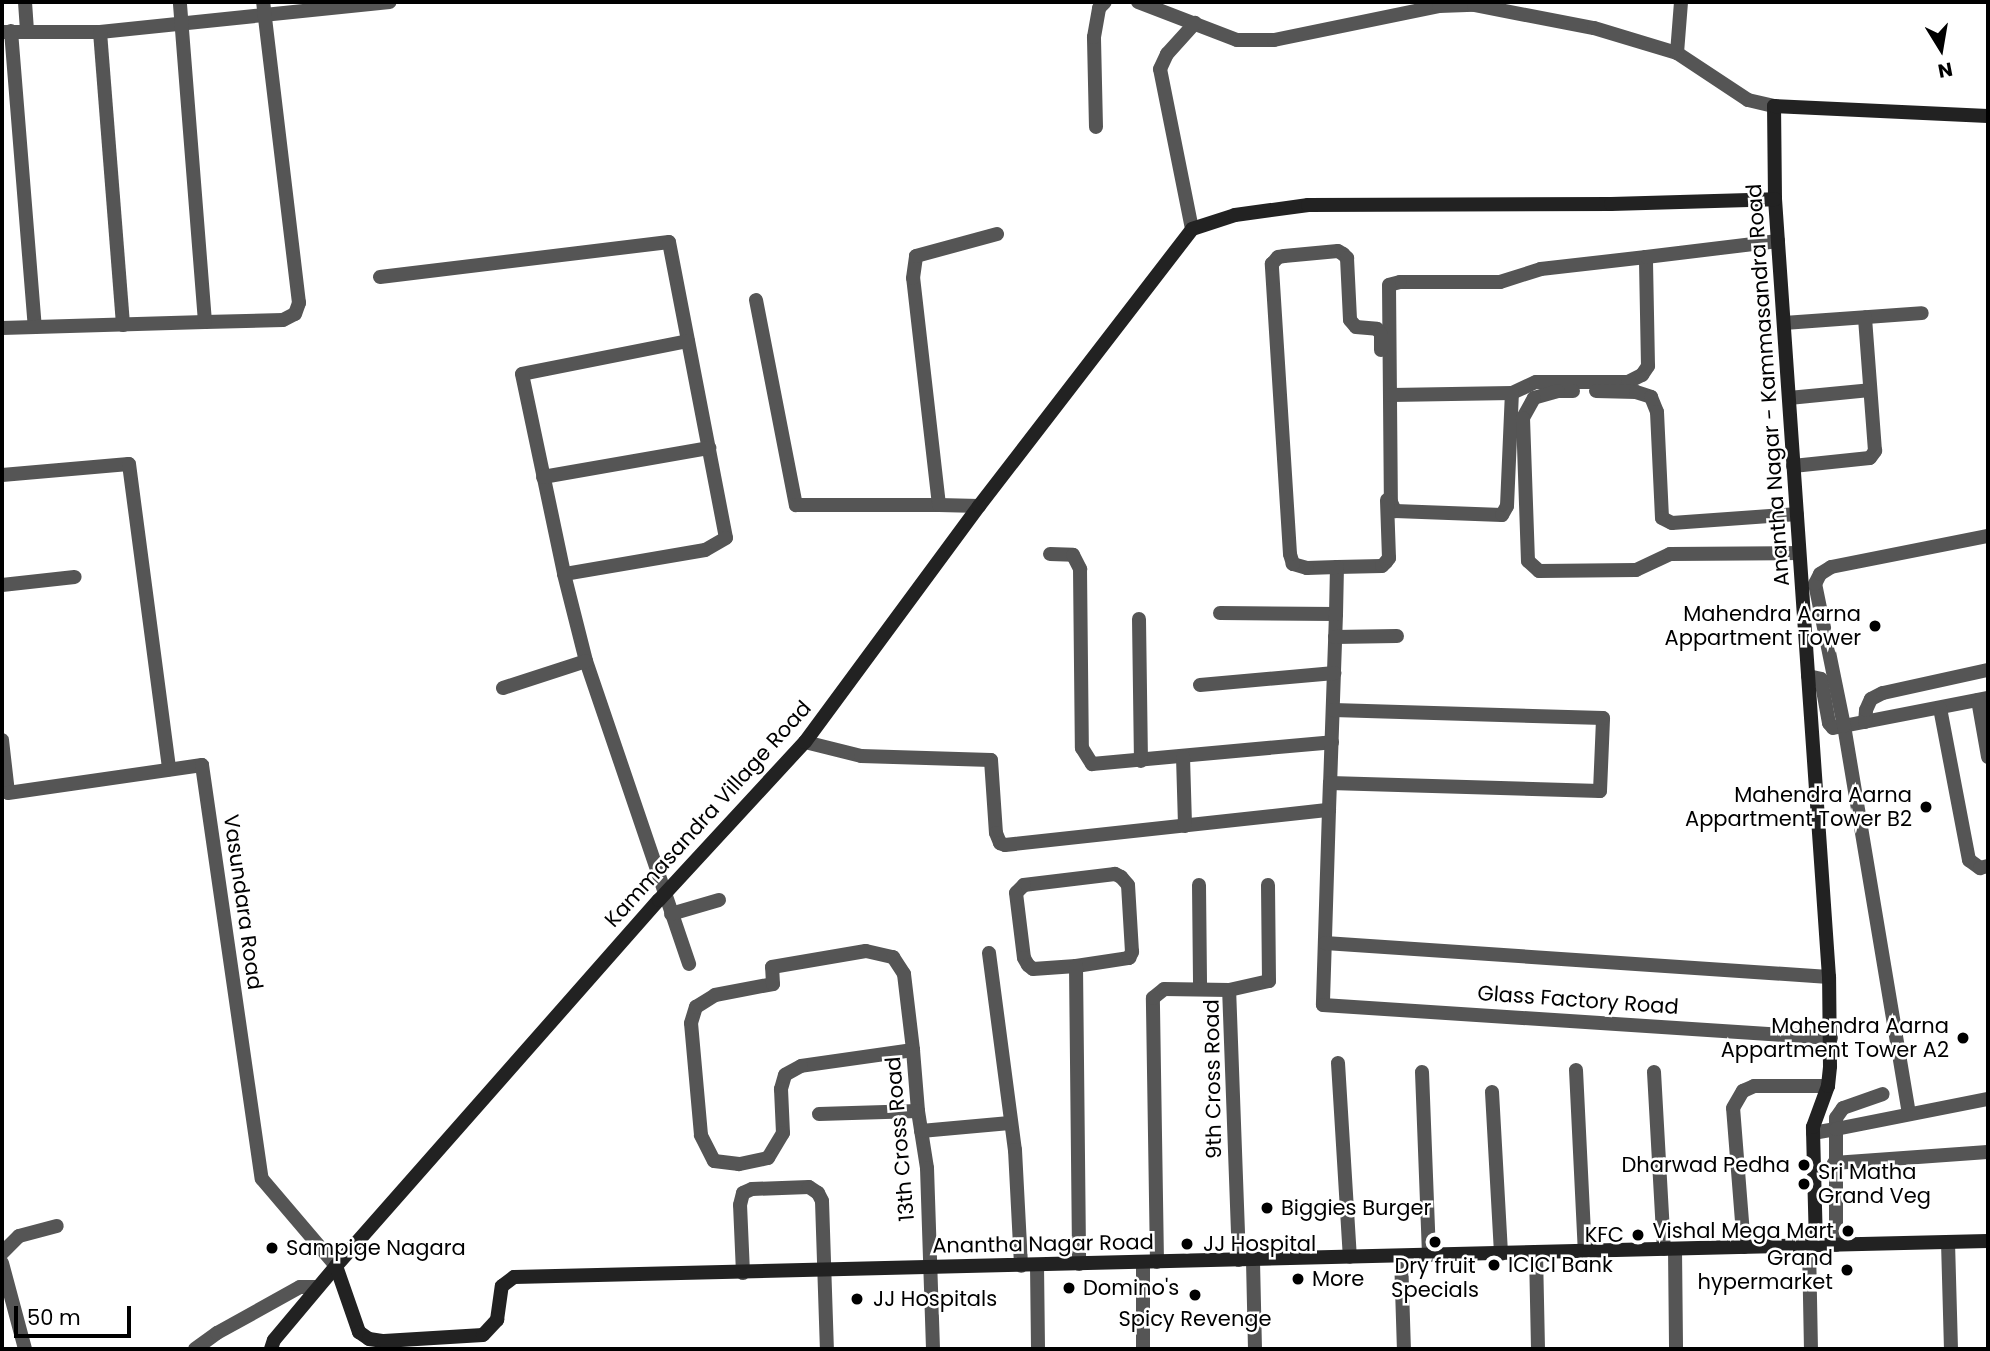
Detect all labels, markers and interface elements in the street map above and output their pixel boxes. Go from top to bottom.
north arrow [1906,14,1976,84]
text: N [1936,55,1955,85]
street label: Anantha Nagar - Kammasandra Road [1741,183,1795,587]
place label: Mahendra Aarna Appartment Tower [1665,601,1861,651]
marker: Mahendra Aarna Appartment Tower [1867,618,1883,634]
street label: Kammasandra Village Road [600,696,816,932]
place label: Mahendra Aarna Appartment Tower B2 [1685,782,1912,832]
marker: Mahendra Aarna Appartment Tower B2 [1918,799,1934,815]
street label: Vasundara Road [218,813,268,991]
street label: Glass Factory Road [1477,980,1679,1020]
street label: 9th Cross Road [1199,999,1227,1159]
place label: Mahendra Aarna Appartment Tower A2 [1721,1013,1949,1063]
marker: Mahendra Aarna Appartment Tower A2 [1955,1030,1971,1046]
street label: 13th Cross Road [880,1056,920,1222]
place label: Dharwad Pedha [1621,1152,1790,1178]
marker: Dharwad Pedha [1796,1157,1812,1173]
place label: Sri Matha Grand Veg [1818,1159,1931,1209]
marker: Sri Matha Grand Veg [1796,1176,1812,1192]
place label: Biggies Burger [1281,1195,1431,1221]
marker: Biggies Burger [1259,1200,1275,1216]
place label: Vishal Mega Mart [1652,1218,1834,1244]
place label: KFC [1585,1222,1624,1248]
marker: Vishal Mega Mart [1840,1223,1856,1239]
marker: KFC [1630,1227,1646,1243]
street label: Anantha Nagar Road [932,1229,1154,1259]
place label: JJ Hospital [1203,1231,1316,1257]
marker: JJ Hospital [1177,1234,1197,1254]
marker: Dry fruit Specials [1427,1234,1443,1250]
place label: Sampige Nagara [286,1235,466,1261]
marker: Sampige Nagara [264,1240,280,1256]
place label: Grand hypermarket [1698,1245,1833,1295]
place label: ICICI Bank [1508,1252,1613,1278]
place label: Dry fruit Specials [1391,1253,1479,1303]
marker: ICICI Bank [1486,1257,1502,1273]
marker: Grand hypermarket [1839,1262,1855,1278]
place label: More [1312,1266,1364,1292]
marker: More [1290,1271,1306,1287]
place label: Domino's [1083,1275,1179,1301]
marker: Domino's [1061,1280,1077,1296]
place label: JJ Hospitals [873,1286,997,1312]
marker: Spicy Revenge [1187,1287,1203,1303]
marker: JJ Hospitals [847,1289,867,1309]
scale bar [18,1292,135,1336]
text: 50 m [27,1303,81,1332]
place label: Spicy Revenge [1118,1306,1272,1332]

